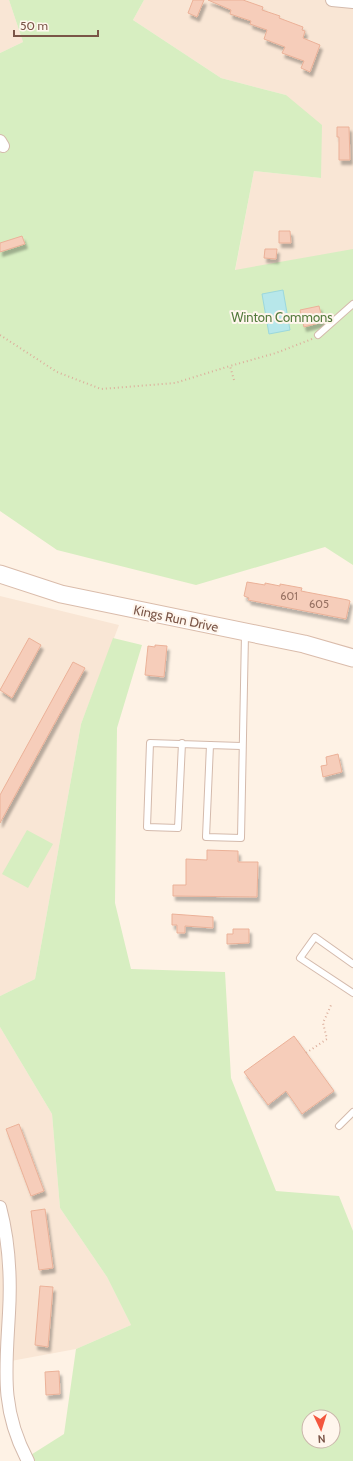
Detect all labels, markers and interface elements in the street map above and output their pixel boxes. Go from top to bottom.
scale bar [14,12,98,38]
text: 50 m [20,18,48,33]
park label: Winton Commons [231,309,333,325]
house number: 601 [280,589,298,603]
house number: 605 [309,597,329,611]
street label: Kings Run Drive [132,601,220,635]
north arrow [301,1409,341,1449]
text: N [317,1432,326,1446]

